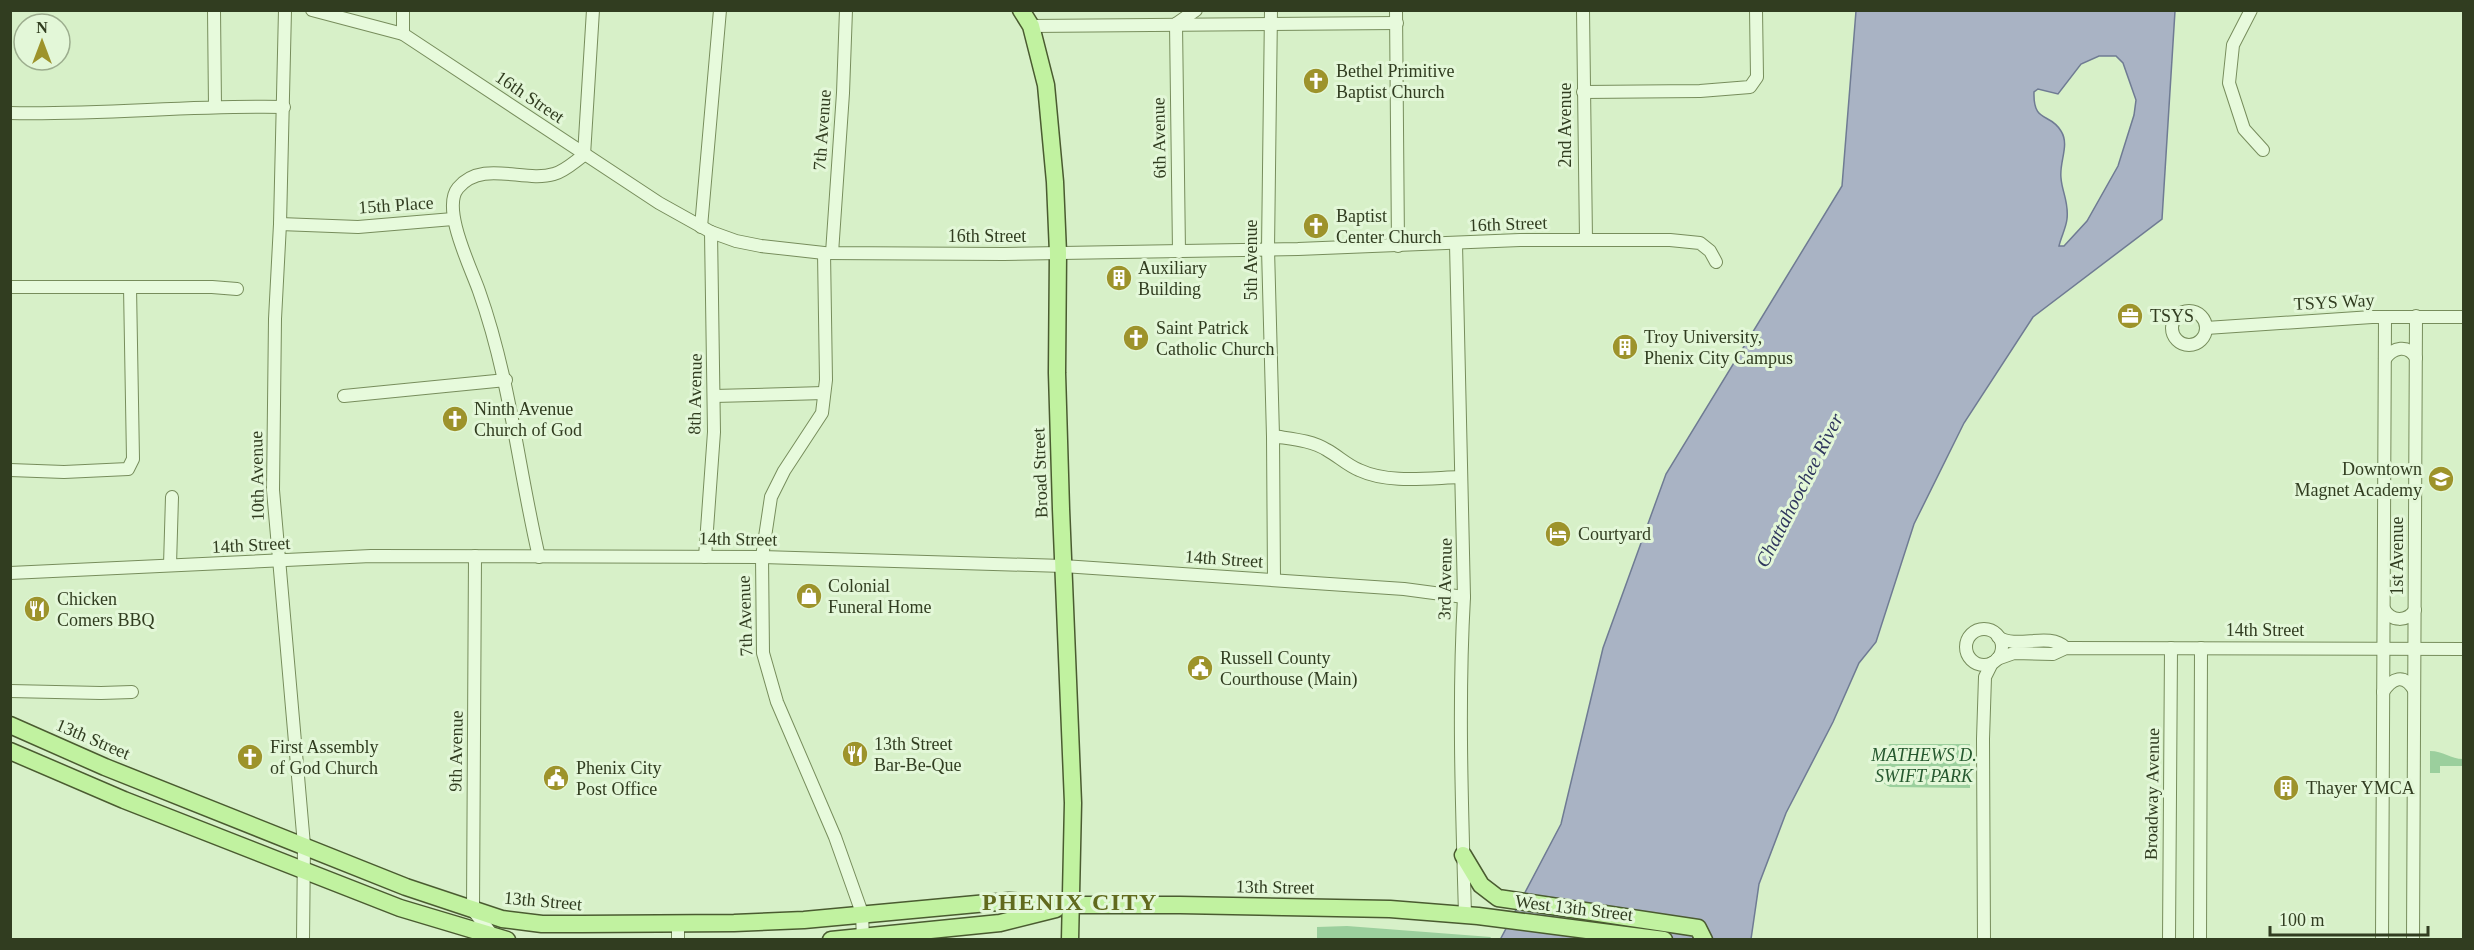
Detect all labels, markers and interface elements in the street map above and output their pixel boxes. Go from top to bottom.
north arrow [12,12,72,72]
text: N [36,19,48,36]
place label: Bethel Primitive Baptist Church [1336,61,1455,102]
church icon: Bethel Primitive Baptist Church [1301,66,1331,96]
street label: 16th Street [492,67,568,127]
street label: 2nd Avenue [1555,82,1575,168]
street label: 7th Avenue [809,89,835,171]
street label: 6th Avenue [1148,97,1170,179]
street label: 15th Place [358,192,434,218]
place label: Baptist Center Church [1336,206,1441,247]
church icon: Baptist Center Church [1301,211,1331,241]
street label: 16th Street [1468,213,1548,235]
street label: 5th Avenue [1241,219,1261,301]
street label: 16th Street [948,226,1026,246]
place label: Auxiliary Building [1138,258,1207,299]
building icon: Auxiliary Building [1104,263,1134,293]
street label: TSYS Way [2293,290,2375,314]
office icon: TSYS [2115,301,2145,331]
place label: TSYS [2150,306,2194,326]
place label: Saint Patrick Catholic Church [1156,318,1274,359]
church icon: Saint Patrick Catholic Church [1121,323,1151,353]
place label: Troy University, Phenix City Campus [1644,327,1793,368]
building icon: Troy University, Phenix City Campus [1610,332,1640,362]
street label: 8th Avenue [684,353,706,435]
place label: Ninth Avenue Church of God [474,399,582,440]
church icon: Ninth Avenue Church of God [440,404,470,434]
water label: Chattahoochee River [1751,409,1847,570]
street label: Broad Street [1028,427,1052,519]
street label: 10th Avenue [246,431,268,521]
place label: Downtown Magnet Academy [2295,459,2422,500]
school or university icon: Downtown Magnet Academy [2426,464,2456,494]
street label: 1st Avenue [2387,516,2407,596]
hotel icon: Courtyard [1543,519,1573,549]
place label: Courtyard [1578,524,1651,544]
street label: 14th Street [699,528,777,550]
street label: 14th Street [211,533,291,557]
street label: 3rd Avenue [1434,538,1456,620]
street label: 14th Street [1184,546,1264,572]
street label: 7th Avenue [734,575,756,657]
place label: Colonial Funeral Home [828,576,931,617]
shop icon: Colonial Funeral Home [794,581,824,611]
place label: Chicken Comers BBQ [57,589,155,630]
restaurant icon: Chicken Comers BBQ [22,594,52,624]
street label: 14th Street [2226,620,2304,640]
place label: Russell County Courthouse (Main) [1220,648,1357,690]
public building icon: Russell County Courthouse (Main) [1185,653,1215,683]
street label: 9th Avenue [445,710,467,792]
street label: 13th Street [53,714,133,764]
street label: Broadway Avenue [2141,728,2163,860]
place label: 13th Street Bar-Be-Que [874,734,962,775]
place label: First Assembly of God Church [270,737,379,778]
restaurant icon: 13th Street Bar-Be-Que [840,739,870,769]
church icon: First Assembly of God Church [235,742,265,772]
park label: MATHEWS D. SWIFT PARK [1870,745,1977,786]
place label: Phenix City Post Office [576,758,662,799]
public building icon: Phenix City Post Office [541,763,571,793]
building icon: Thayer YMCA [2271,773,2301,803]
place label: Thayer YMCA [2306,778,2415,798]
street label: 13th Street [1236,876,1314,898]
street label: 13th Street [503,888,583,914]
district label: PHENIX CITY [982,889,1158,915]
street label: West 13th Street [1514,891,1634,925]
scale bar [2270,899,2428,937]
text: 100 m [2279,910,2325,930]

